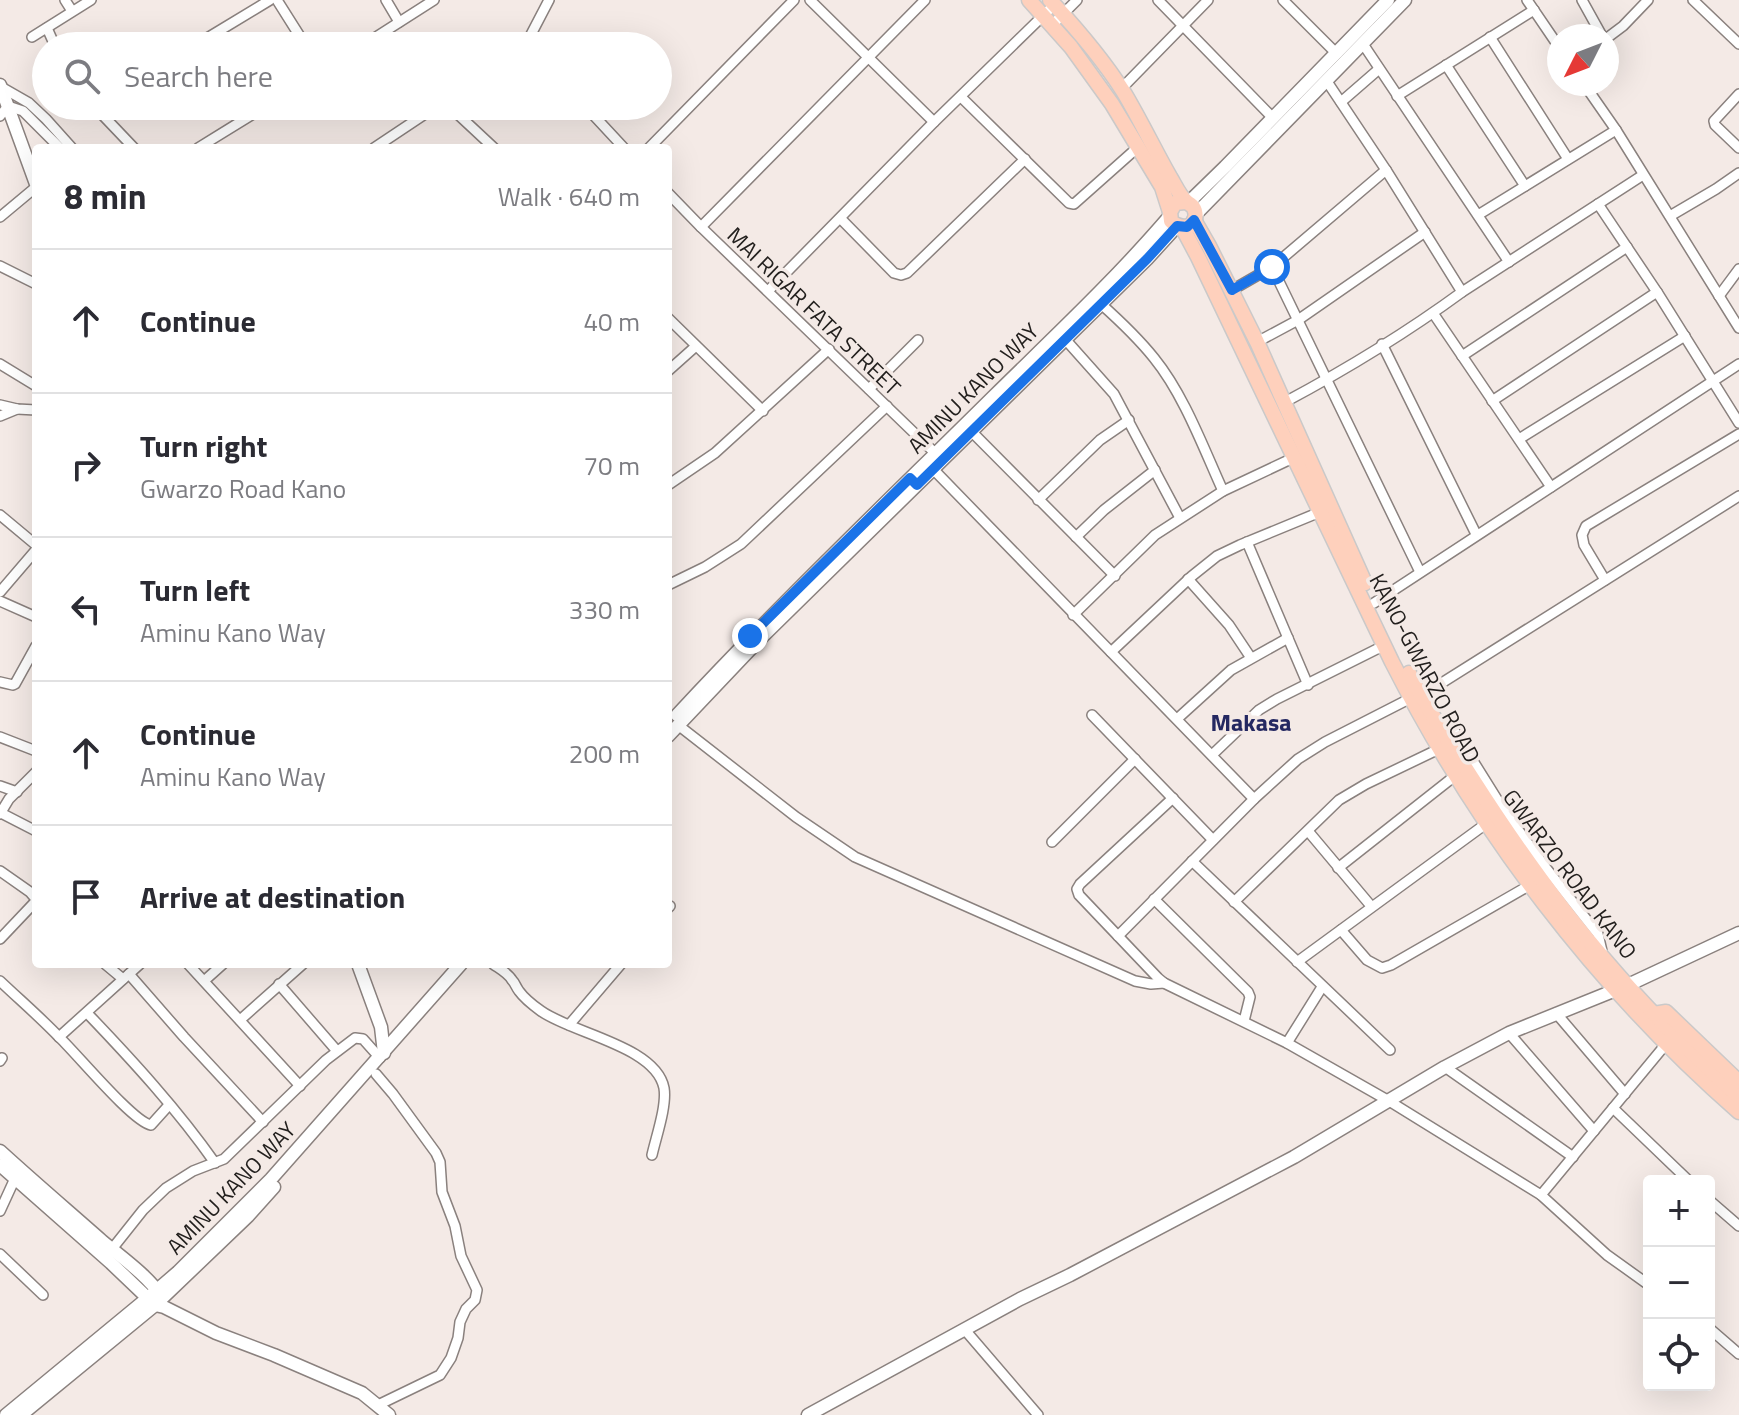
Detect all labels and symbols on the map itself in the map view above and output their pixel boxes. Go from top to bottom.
north arrow [1547,24,1619,96]
street label: MAI RIGAR FATA STREET [719,219,909,403]
route start [1254,249,1290,285]
street label: AMINU KANO WAY [900,314,1047,461]
street label: KANO-GWARZO ROAD [1361,567,1489,769]
route end [732,618,768,654]
district label: Makasa [1210,704,1292,740]
street label: GWARZO ROAD KANO [1495,782,1645,966]
street label: AMINU KANO WAY [158,1114,304,1262]

